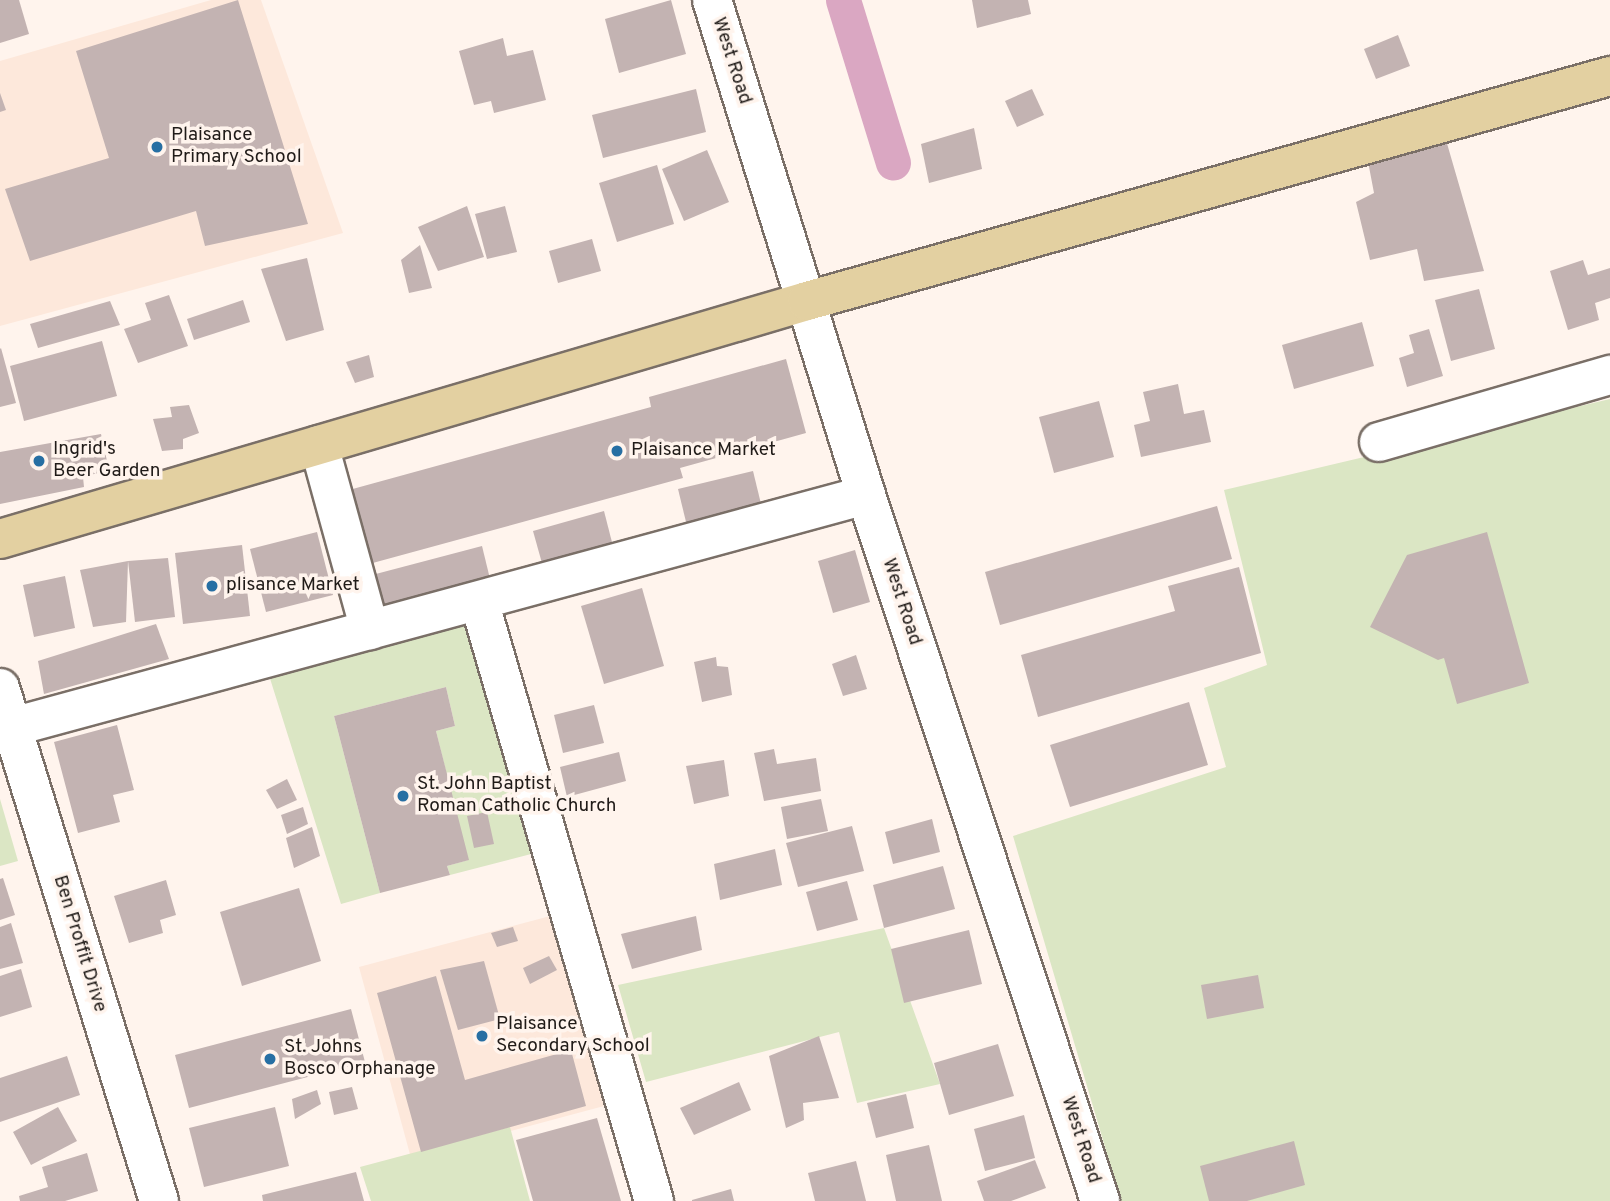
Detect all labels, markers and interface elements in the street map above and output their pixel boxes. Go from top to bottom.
street label: West Road [706,15,756,107]
place label: Plaisance Primary School [171,125,302,169]
marker: Plaisance Primary School [149,139,165,155]
place label: Ingrid's Beer Garden [53,439,160,483]
place label: Plaisance Market [631,440,776,462]
marker: Plaisance Market [609,443,625,459]
marker: Ingrid's Beer Garden [31,453,47,469]
street label: West Road [876,556,926,648]
place label: plisance Market [226,575,360,597]
marker: plisance Market [204,578,220,594]
place label: St. John Baptist Roman Catholic Church [417,774,616,818]
marker: St. John Baptist Roman Catholic Church [395,788,411,804]
street label: Ben Proffit Drive [47,873,111,1015]
place label: Plaisance Secondary School [496,1014,650,1058]
marker: Plaisance Secondary School [474,1028,490,1044]
place label: St. Johns Bosco Orphanage [284,1037,435,1081]
marker: St. Johns Bosco Orphanage [262,1051,278,1067]
street label: West Road [1055,1094,1105,1186]

